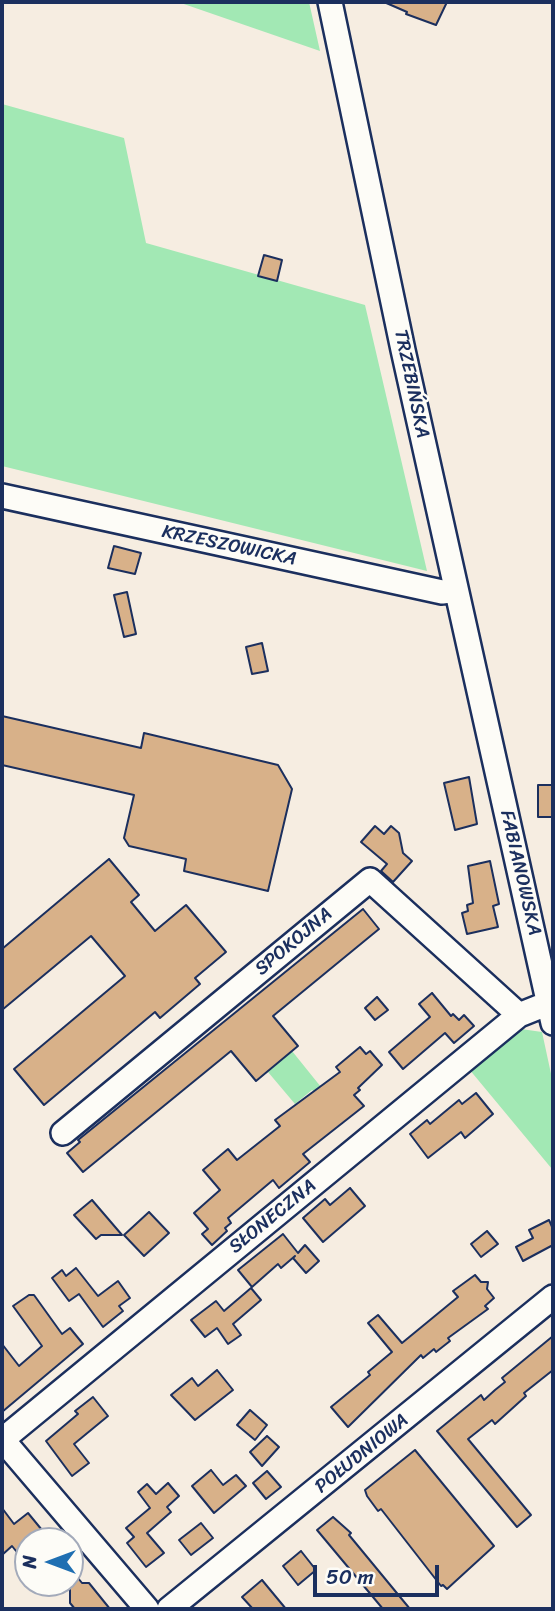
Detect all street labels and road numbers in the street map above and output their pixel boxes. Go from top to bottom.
street label: TRZEBIŃSKA [388,328,434,440]
street label: KRZESZOWICKA [160,521,298,571]
street label: FABIANOWSKA [495,808,545,938]
street label: SPOKOJNA [251,903,337,981]
street label: SŁONECZNA [225,1175,321,1259]
street label: POŁUDNIOWA [311,1409,413,1499]

